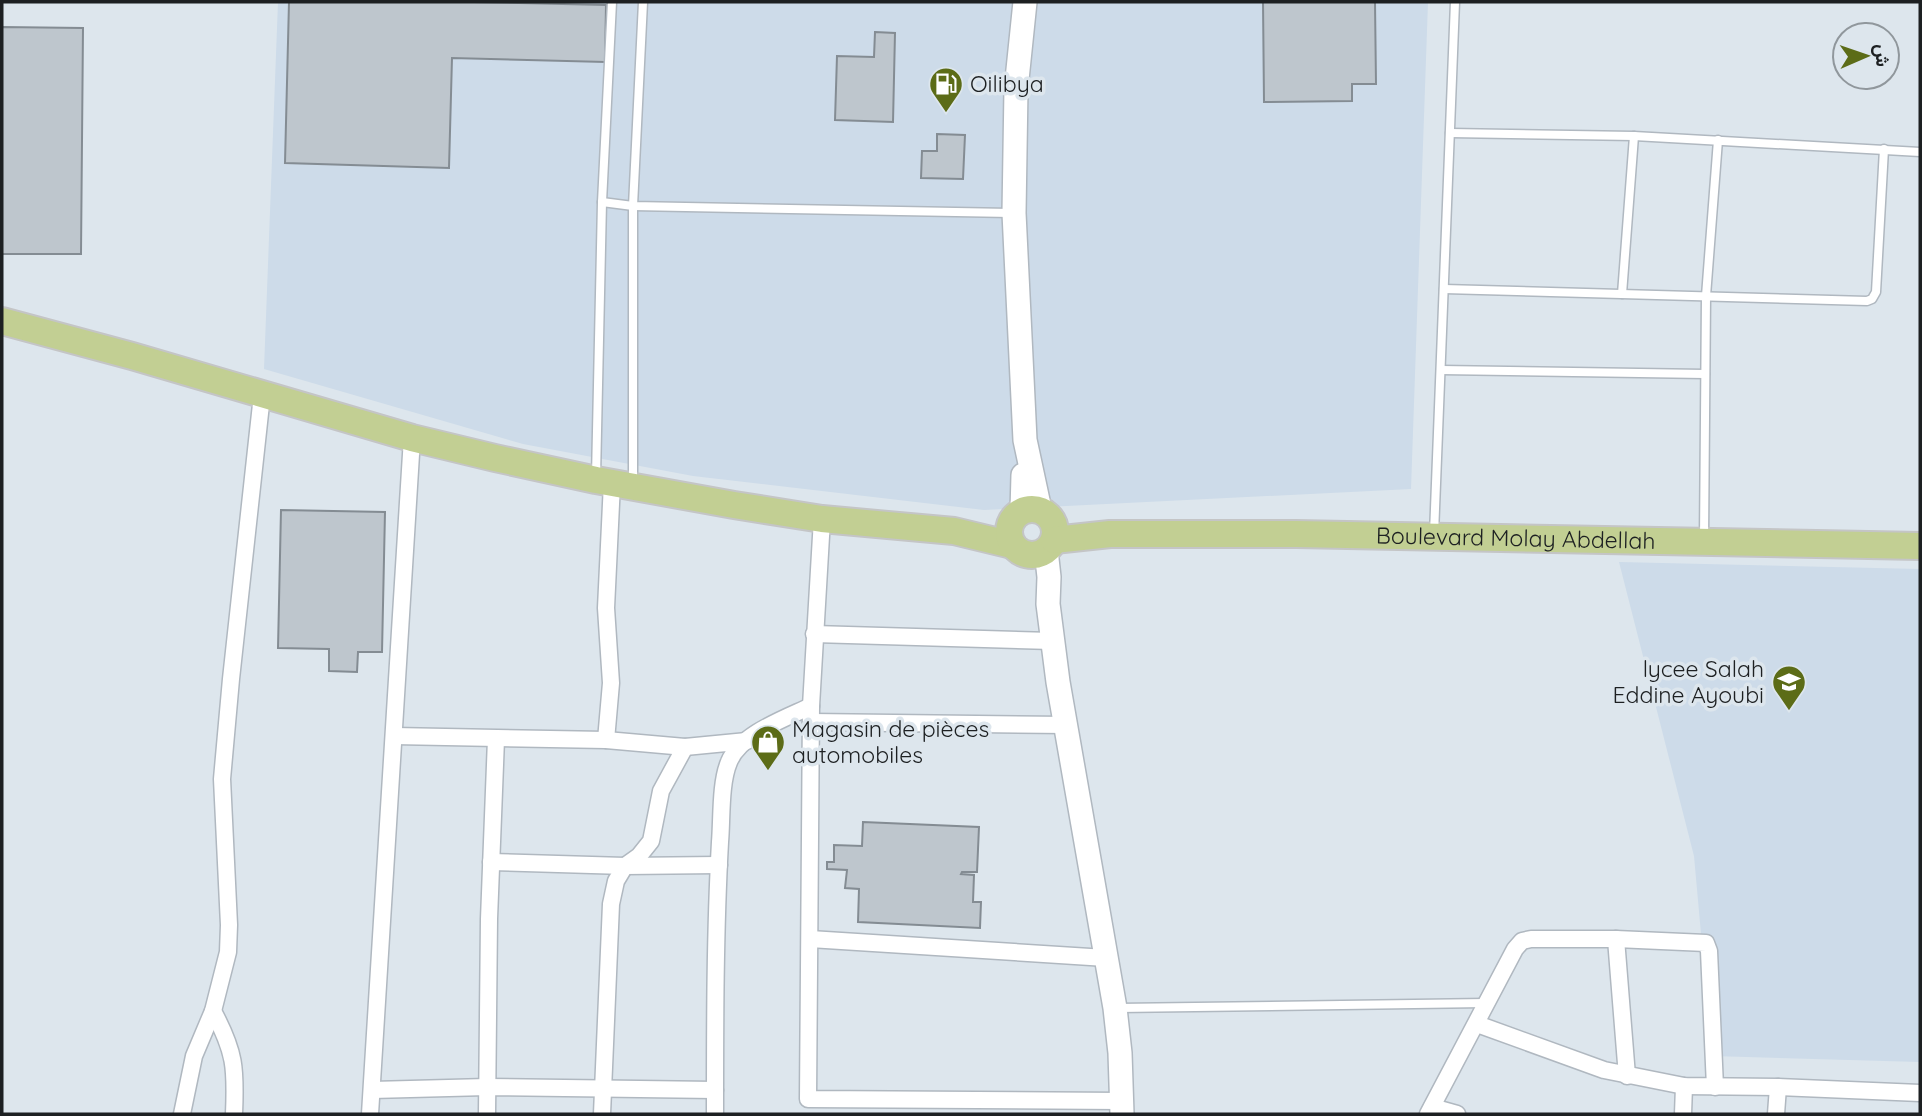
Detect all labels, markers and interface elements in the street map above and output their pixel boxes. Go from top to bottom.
north arrow [1831,21,1901,91]
text: ش [1871,44,1895,67]
fuel station icon: Oilibya [927,65,965,114]
place label: Oilibya [970,69,1044,98]
street label: Boulevard Molay Abdellah [1376,521,1656,555]
place label: lycee Salah Eddine Ayoubi [1613,654,1764,709]
school or university icon: lycee Salah Eddine Ayoubi [1770,663,1808,712]
place label: Magasin de pièces automobiles [792,714,989,769]
shop icon: Magasin de pièces automobiles [749,723,787,772]

